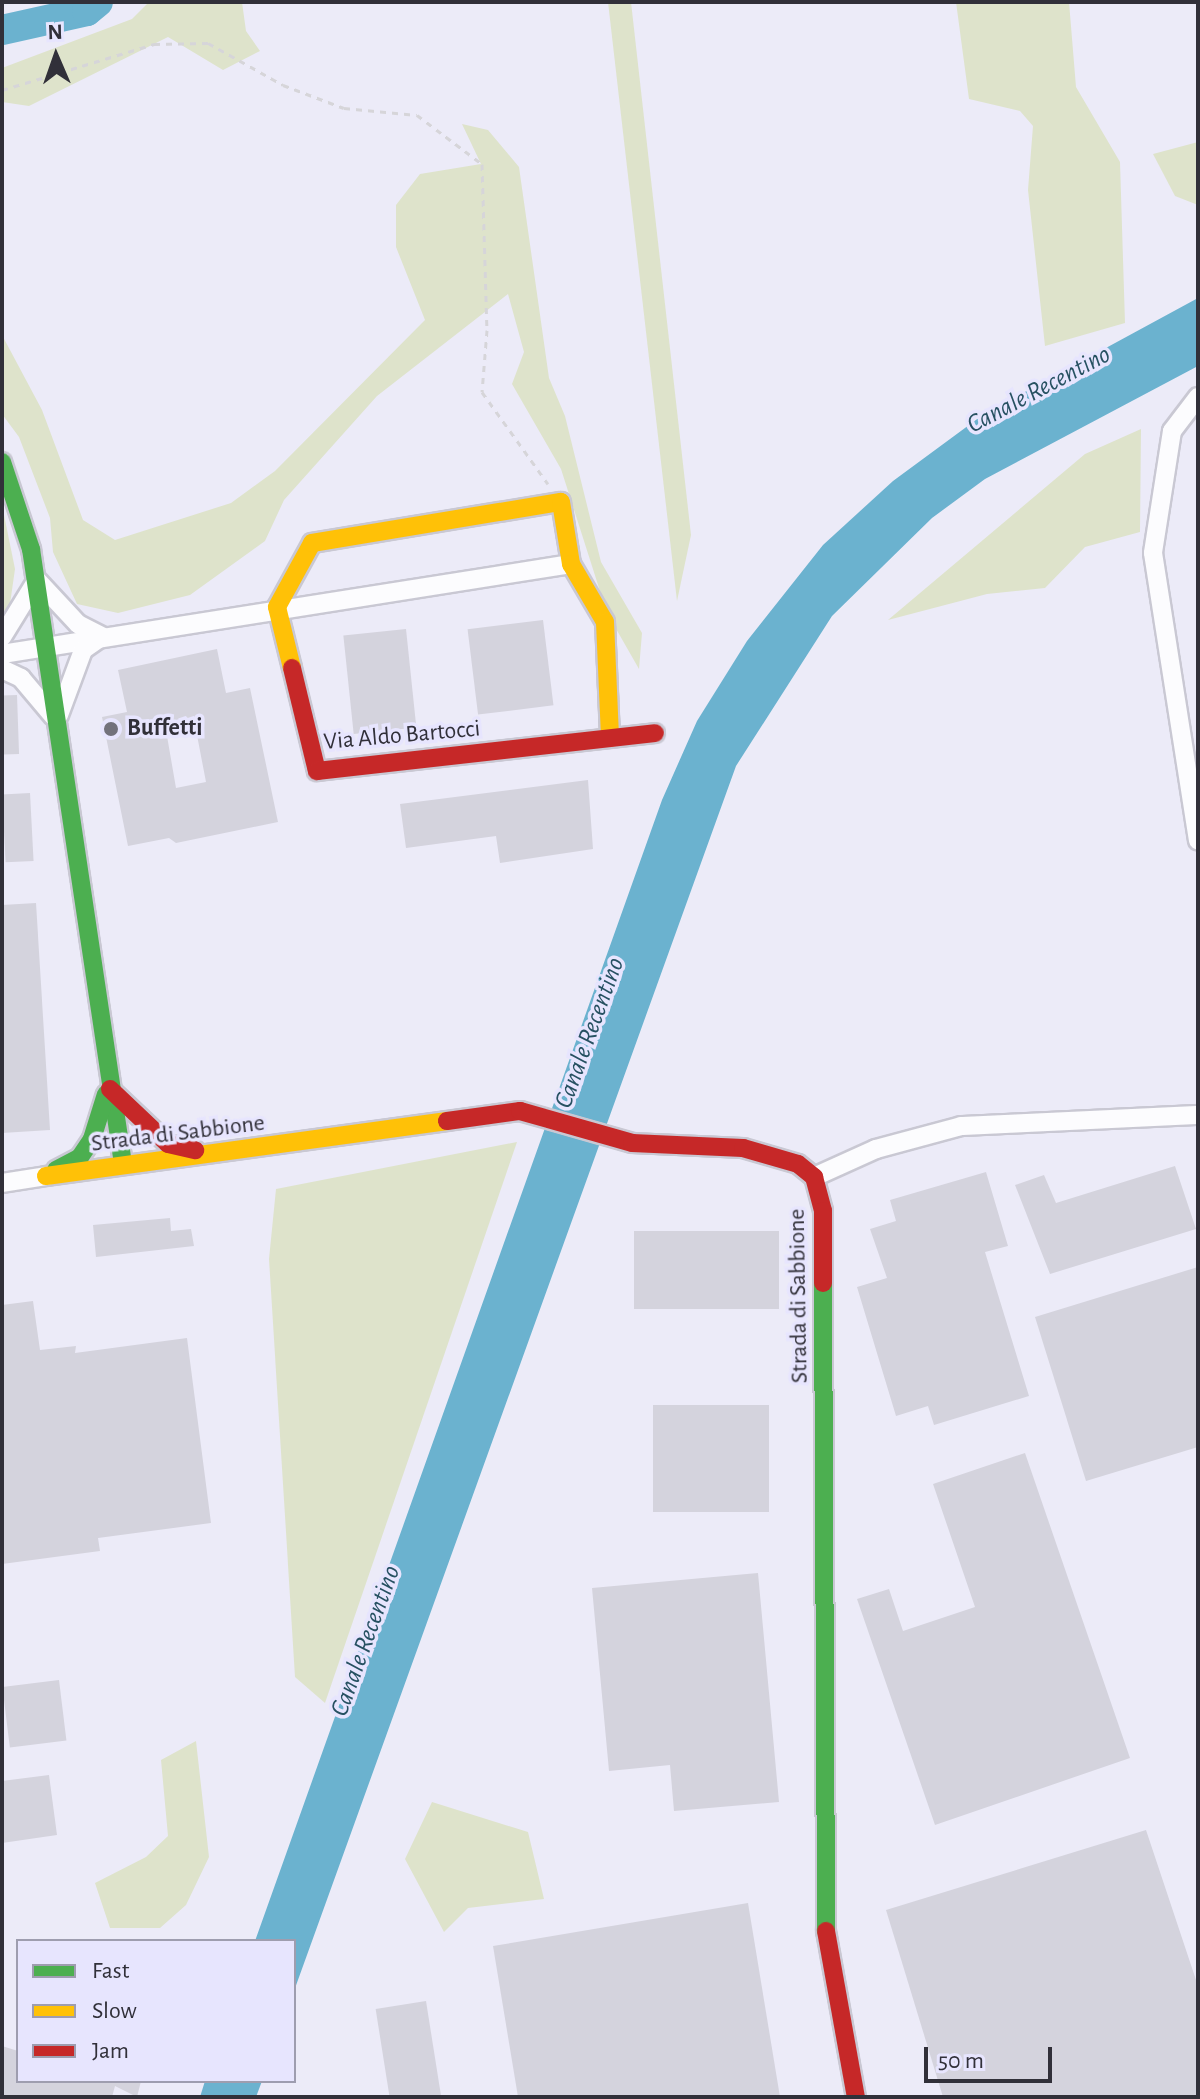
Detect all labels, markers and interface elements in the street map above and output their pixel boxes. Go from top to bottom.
north arrow [16,16,96,96]
text: N [47,21,63,43]
water label: Canale Recentino [962,339,1116,441]
place label: Buffetti [127,715,202,743]
street label: Via Aldo Bartocci [322,715,482,757]
marker: Buffetti [102,720,120,738]
water label: Canale Recentino [548,953,632,1113]
street label: Strada di Sabbione [90,1109,266,1159]
street label: Strada di Sabbione [783,1208,815,1384]
water label: Canale Recentino [324,1561,408,1721]
legend [16,1939,296,2083]
text: Fast [92,1959,129,1983]
text: Slow [92,1999,137,2023]
scale bar [928,2031,1056,2081]
text: Jam [92,2039,129,2063]
text: 50 m [938,2049,984,2073]

